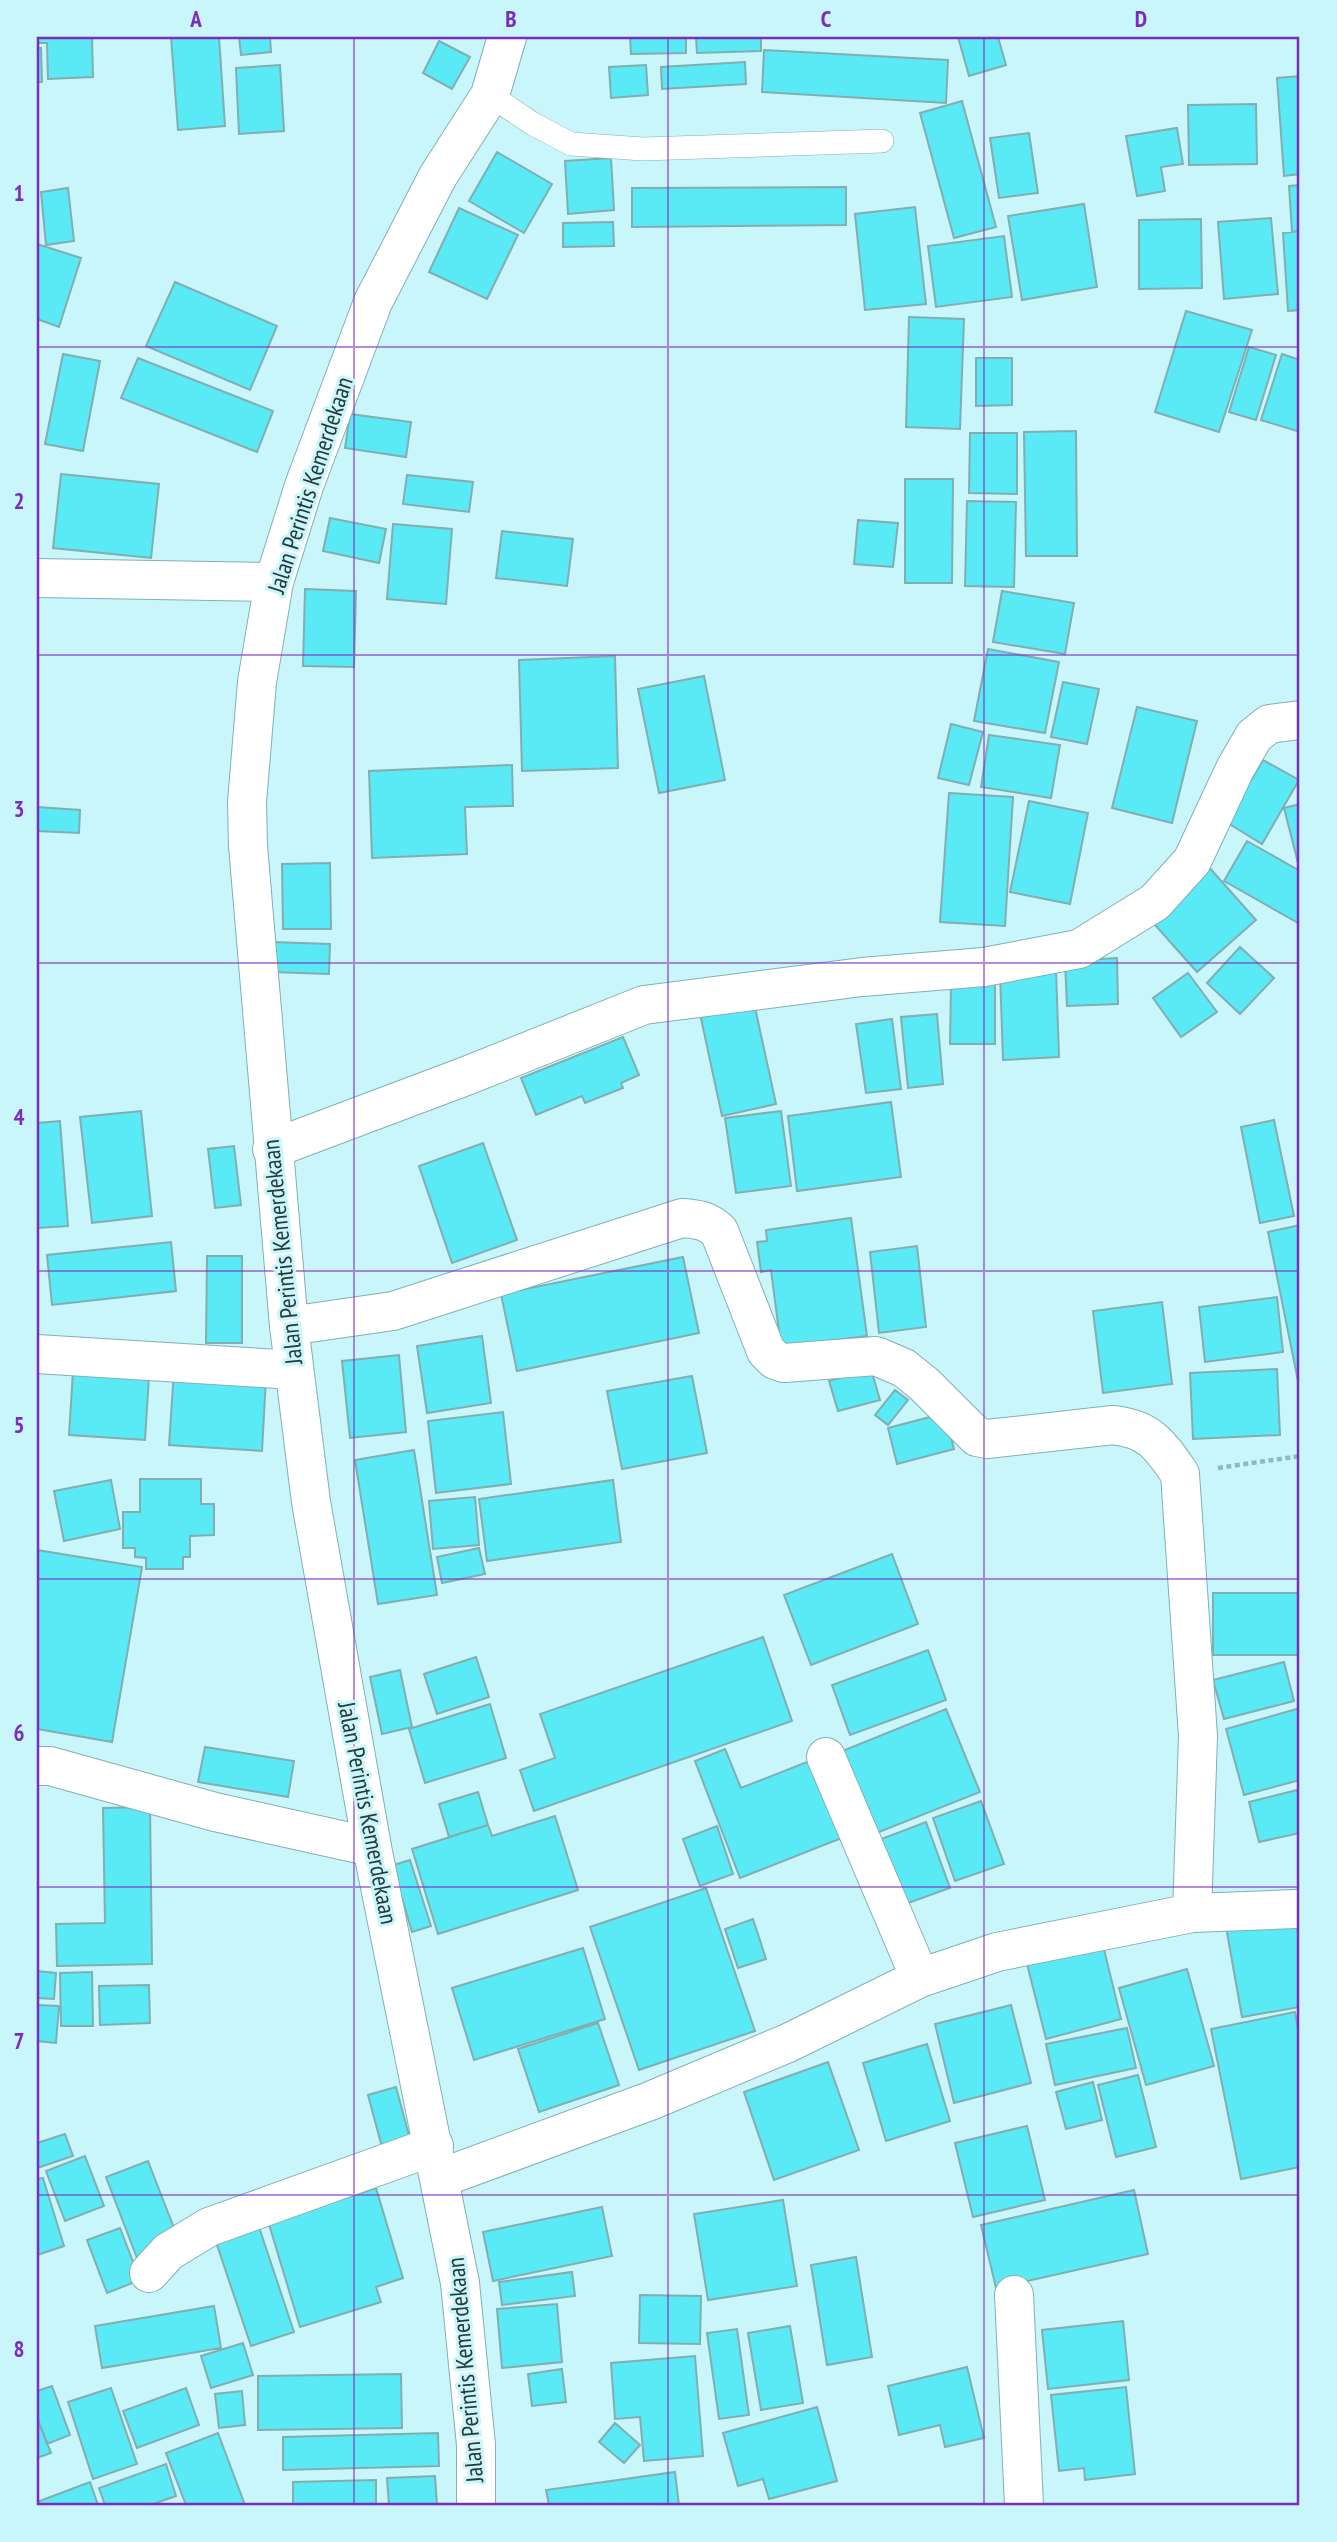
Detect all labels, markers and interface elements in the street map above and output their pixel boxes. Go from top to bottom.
text: A [189,4,202,33]
text: B [505,4,517,33]
text: C [821,4,832,33]
text: D [1135,4,1147,33]
text: 1 [14,178,25,207]
street label: Jalan Perintis Kemerdekaan [260,373,360,598]
text: 2 [14,486,25,515]
text: 3 [14,794,25,823]
text: 4 [14,1102,25,1131]
street label: Jalan Perintis Kemerdekaan [255,1138,309,1367]
text: 5 [14,1410,25,1439]
street label: Jalan Perintis Kemerdekaan [331,1698,405,1927]
text: 6 [14,1718,25,1747]
text: 7 [14,2026,25,2055]
street label: Jalan Perintis Kemerdekaan [440,2256,490,2485]
text: 8 [14,2334,25,2363]

